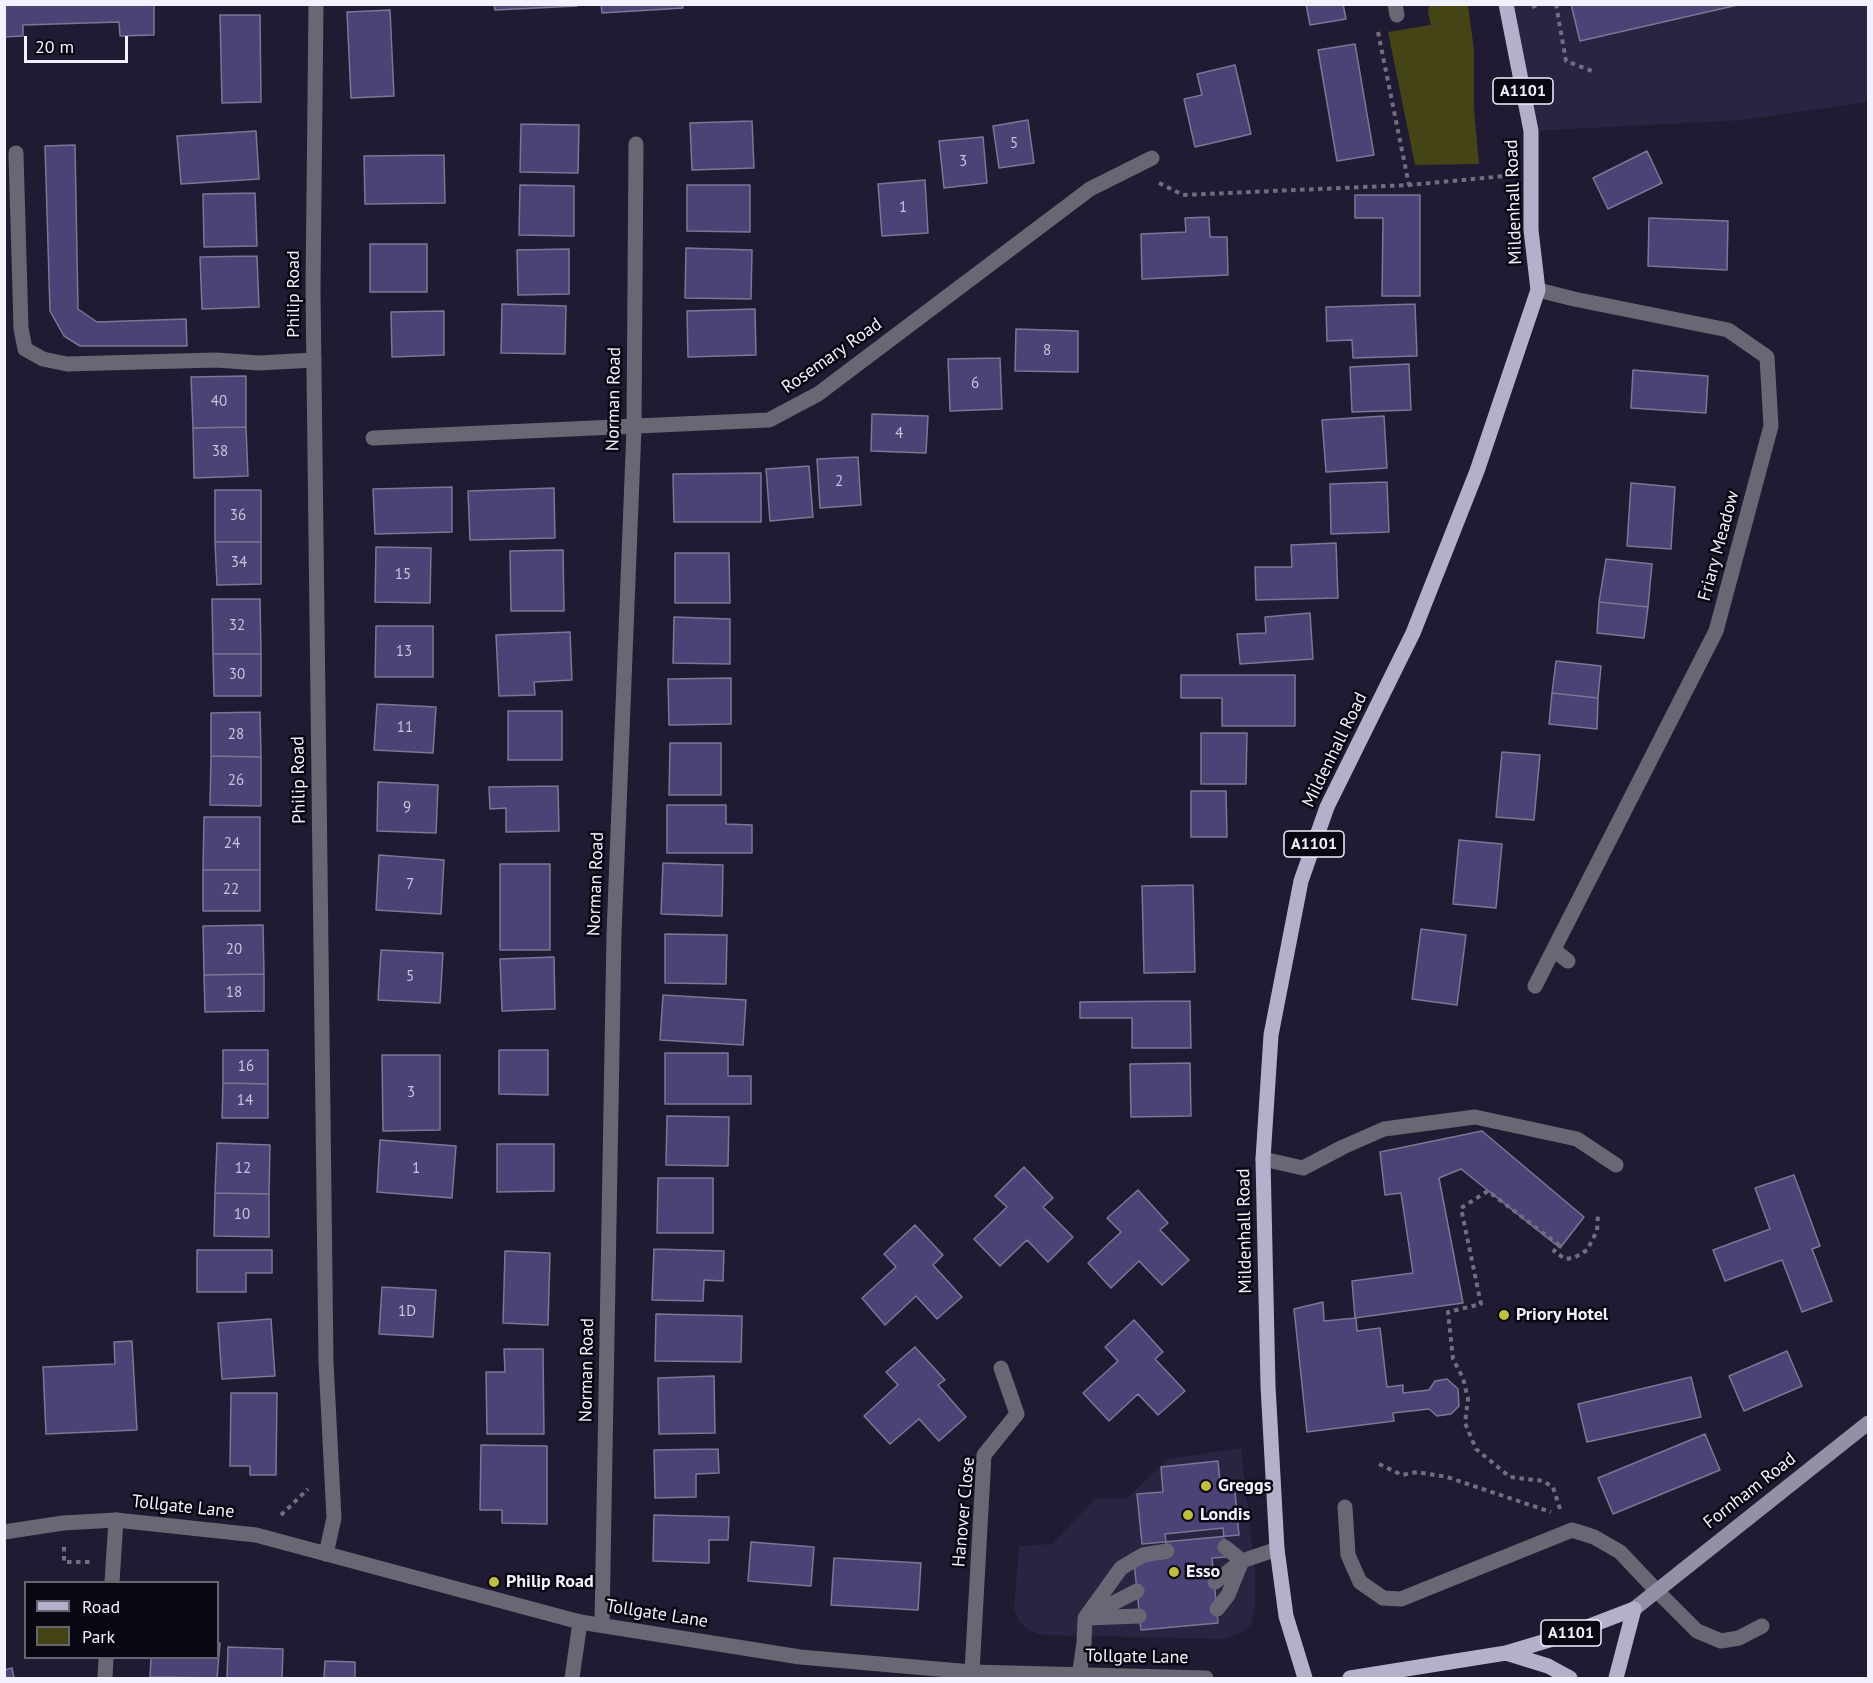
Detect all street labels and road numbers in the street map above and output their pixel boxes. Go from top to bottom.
road number: A1101 [1493,78,1553,104]
street label: Mildenhall Road [1501,139,1527,265]
street label: Philip Road [283,250,305,338]
street label: Rosemary Road [778,314,886,398]
street label: Norman Road [602,347,626,451]
street label: Friary Meadow [1694,489,1744,603]
street label: Mildenhall Road [1298,689,1372,811]
street label: Philip Road [287,736,311,824]
road number: A1101 [1284,831,1344,857]
street label: Norman Road [583,832,609,936]
street label: Mildenhall Road [1233,1168,1257,1294]
street label: Norman Road [575,1318,599,1422]
street label: Fornham Road [1700,1448,1800,1534]
street label: Hanover Close [948,1456,980,1568]
street label: Tollgate Lane [131,1491,235,1523]
street label: Tollgate Lane [604,1595,710,1633]
road number: A1101 [1541,1620,1601,1646]
street label: Tollgate Lane [1085,1645,1189,1669]

